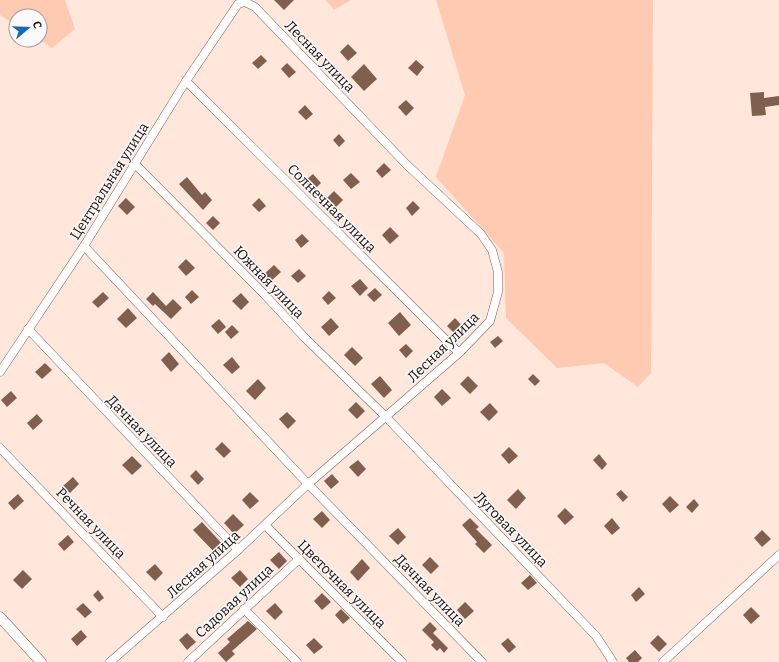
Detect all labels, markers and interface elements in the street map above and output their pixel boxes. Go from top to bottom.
north arrow [8,8,48,48]
street label: Лесная улица [281,17,358,96]
text: С [30,20,44,30]
street label: Центральная улица [66,119,153,243]
street label: Солнечная улица [284,161,380,256]
street label: Южная улица [230,243,308,322]
street label: Лесная улица [404,309,483,386]
street label: Дачная улица [103,392,181,471]
street label: Речная улица [52,484,129,563]
street label: Луговая улица [470,488,551,571]
street label: Лесная улица [163,527,244,602]
street label: Цветочная улица [294,537,390,632]
street label: Дачная улица [391,551,469,630]
street label: Садовая улица [192,561,277,642]

